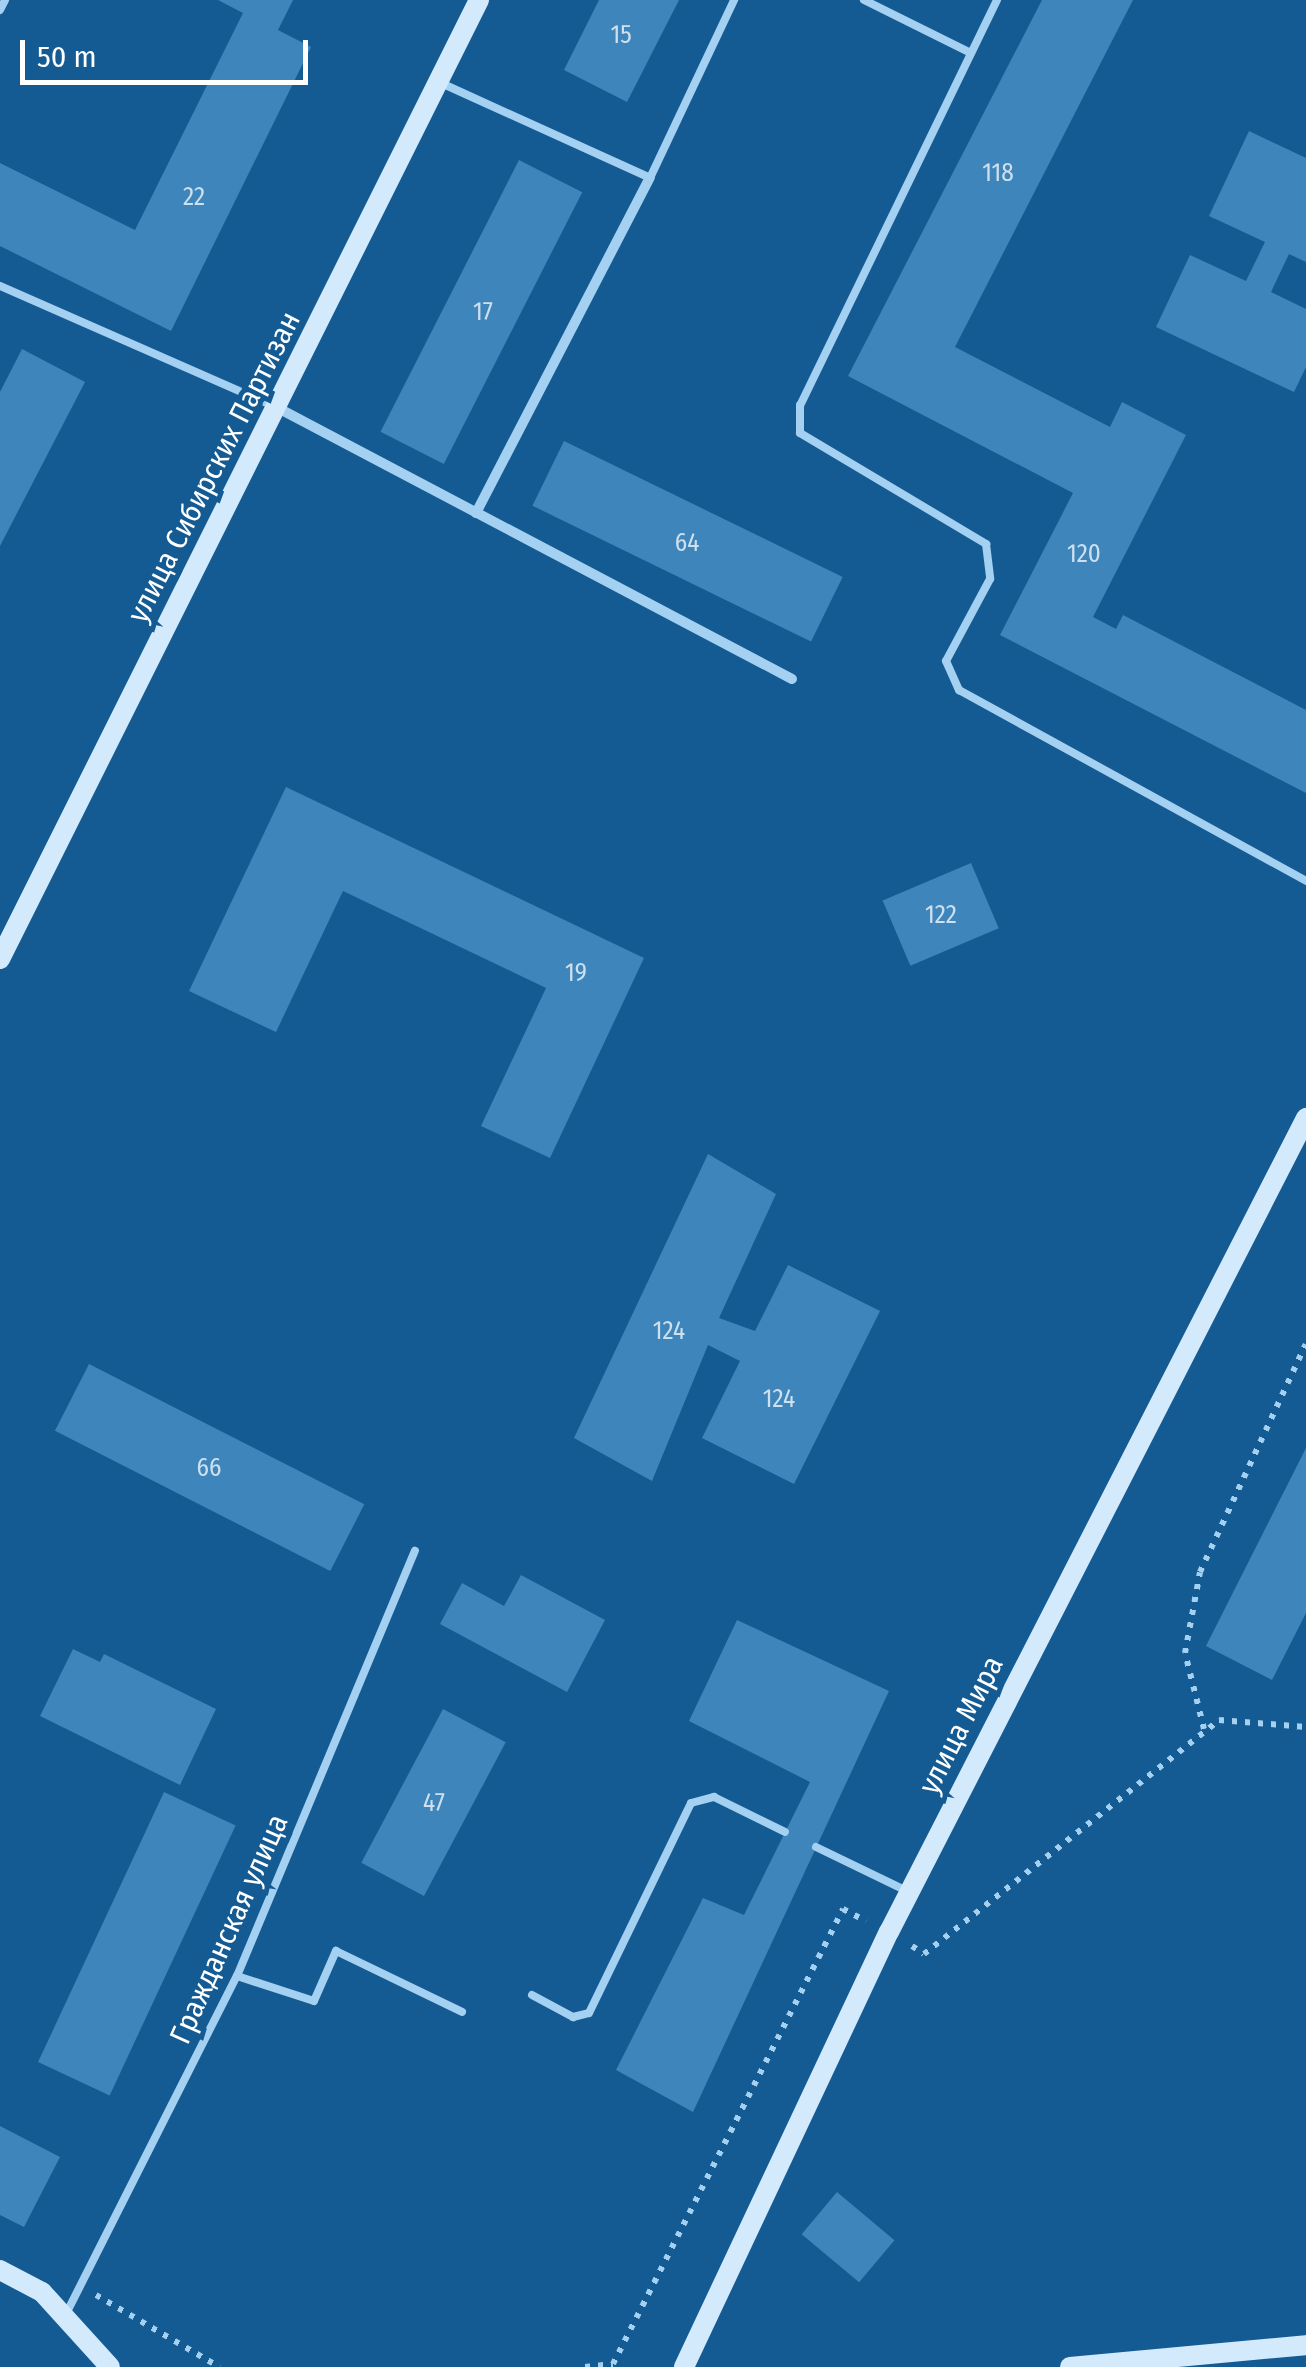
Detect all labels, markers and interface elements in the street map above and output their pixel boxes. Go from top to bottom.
scale bar [25,20,312,82]
house number: 15 [610,20,632,50]
text: 50 m [37,39,97,75]
house number: 118 [982,158,1014,188]
house number: 22 [183,182,205,212]
house number: 17 [473,297,493,327]
street label: улица Сибирских Партизан [120,306,308,628]
house number: 64 [675,528,699,558]
house number: 120 [1067,539,1101,569]
house number: 122 [925,900,957,930]
house number: 19 [565,958,587,988]
house number: 124 [653,1316,685,1346]
house number: 124 [763,1384,795,1414]
house number: 66 [197,1453,221,1483]
street label: улица Мира [911,1650,1011,1800]
house number: 47 [423,1788,445,1818]
street label: Гражданская улица [162,1809,296,2049]

